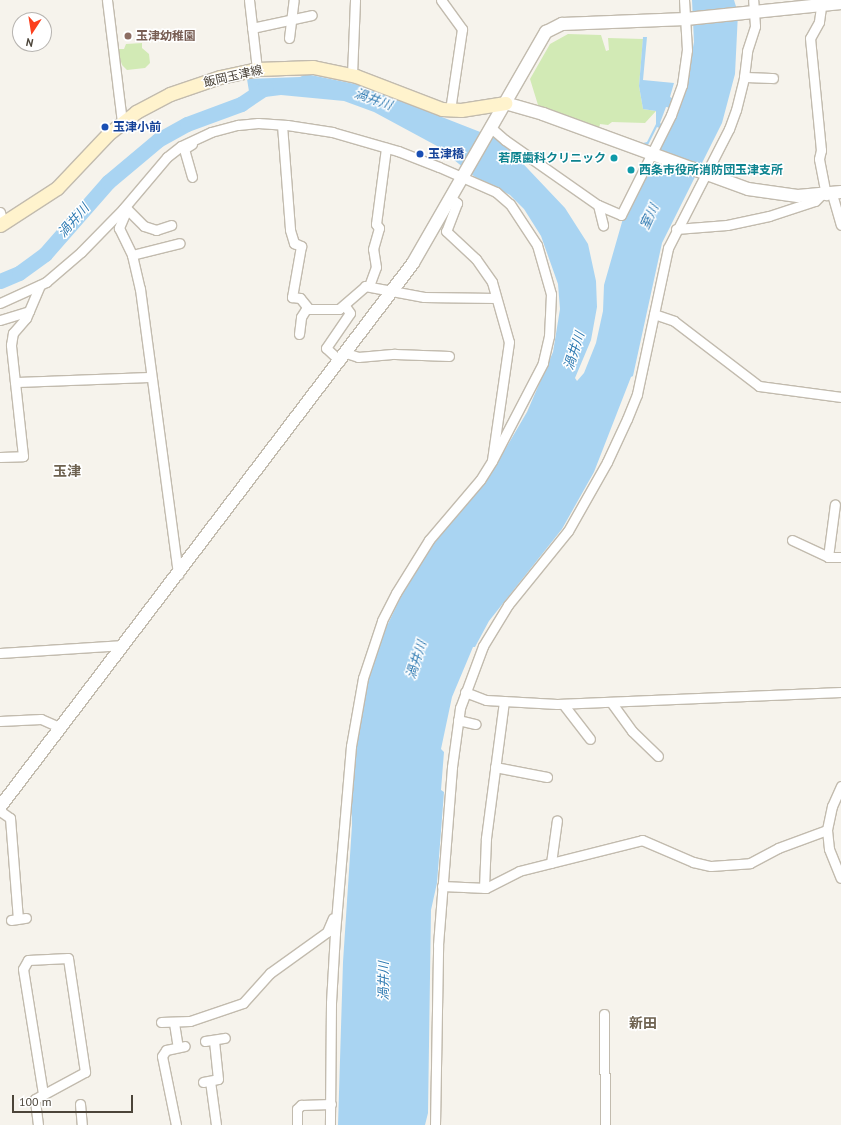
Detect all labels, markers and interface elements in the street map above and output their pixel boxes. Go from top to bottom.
north arrow [12,12,52,52]
place label: 玉津幼稚園 [136,29,196,43]
marker: 玉津幼稚園 [123,31,133,41]
text: N [25,35,35,50]
street label: 飯岡玉津線 [202,62,264,90]
water label: 渦井川 [352,86,394,114]
place label: 玉津小前 [113,120,161,134]
marker: 玉津小前 [100,122,110,132]
place label: 玉津橋 [428,147,464,161]
marker: 玉津橋 [415,149,425,159]
place label: 若原歯科クリニック [498,151,606,165]
marker: 若原歯科クリニック [609,153,619,163]
place label: 西条市役所消防団玉津支所 [639,163,783,177]
marker: 西条市役所消防団玉津支所 [626,165,636,175]
water label: 渦井川 [55,201,93,241]
water label: 室川 [637,202,663,232]
water label: 渦井川 [562,330,588,372]
district label: 玉津 [53,463,81,479]
water label: 渦井川 [404,639,430,681]
water label: 渦井川 [376,962,392,1000]
district label: 新田 [629,1015,657,1031]
scale bar [14,1087,135,1113]
text: 100 m [19,1094,52,1109]

